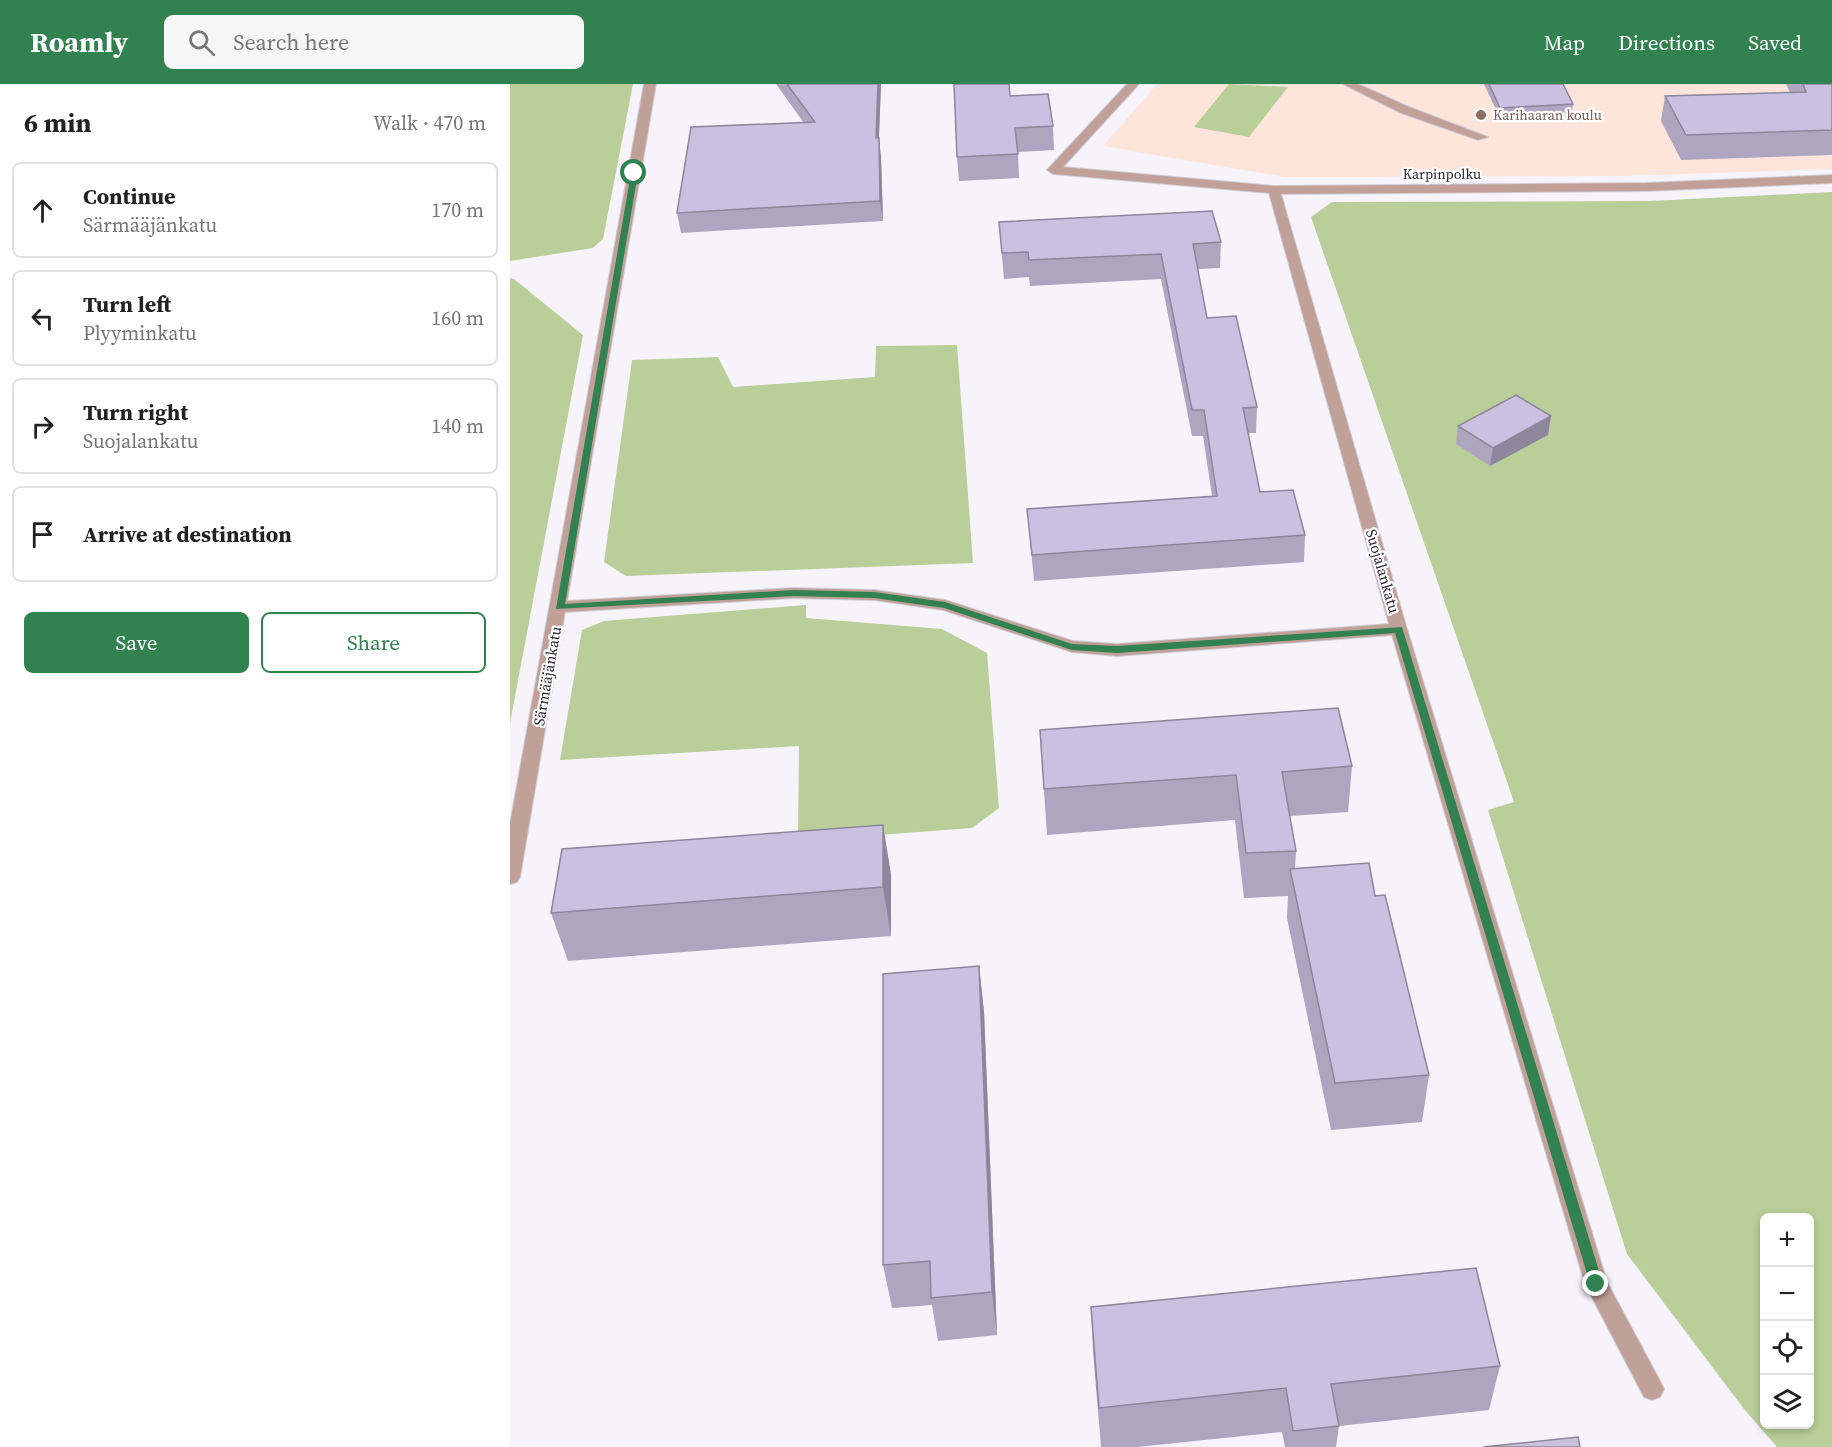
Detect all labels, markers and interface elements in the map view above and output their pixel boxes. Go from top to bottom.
search box [164,15,584,69]
text: Roamly [30,23,128,61]
icon: search [185,26,218,59]
text: Search here [233,27,349,57]
text: Map [1544,28,1585,57]
text: Directions [1618,28,1715,57]
text: Saved [1748,28,1802,57]
text: 6 min [24,105,91,141]
place label: Karihaaran koulu [1493,105,1602,125]
marker: Karihaaran koulu [1474,108,1488,122]
text: Walk · 470 m [373,109,486,137]
route start [620,159,646,185]
street label: Karpinpolku [1403,164,1481,184]
text: Continue [83,181,176,211]
icon: ahead [26,194,59,227]
text: 170 m [431,196,484,224]
text: Särmääjänkatu [83,211,217,239]
text: Turn left [83,289,171,319]
icon: left [26,302,59,335]
text: 160 m [431,304,484,332]
text: Plyyminkatu [83,319,197,347]
text: Turn right [83,397,188,427]
icon: right [26,410,59,443]
text: 140 m [431,412,484,440]
text: Suojalankatu [83,427,198,455]
icon: arrive [26,518,59,551]
text: Arrive at destination [83,519,292,549]
street label: Suojalankatu [1361,526,1405,616]
button: Save [24,612,249,673]
button: Share [261,612,486,673]
street label: Särmääjänkatu [528,624,566,727]
map controls [1760,1213,1814,1429]
button: + [1760,1213,1814,1267]
button: − [1760,1267,1814,1321]
route end [1582,1270,1608,1296]
button: locate [1760,1321,1814,1375]
button: layers [1760,1375,1814,1429]

